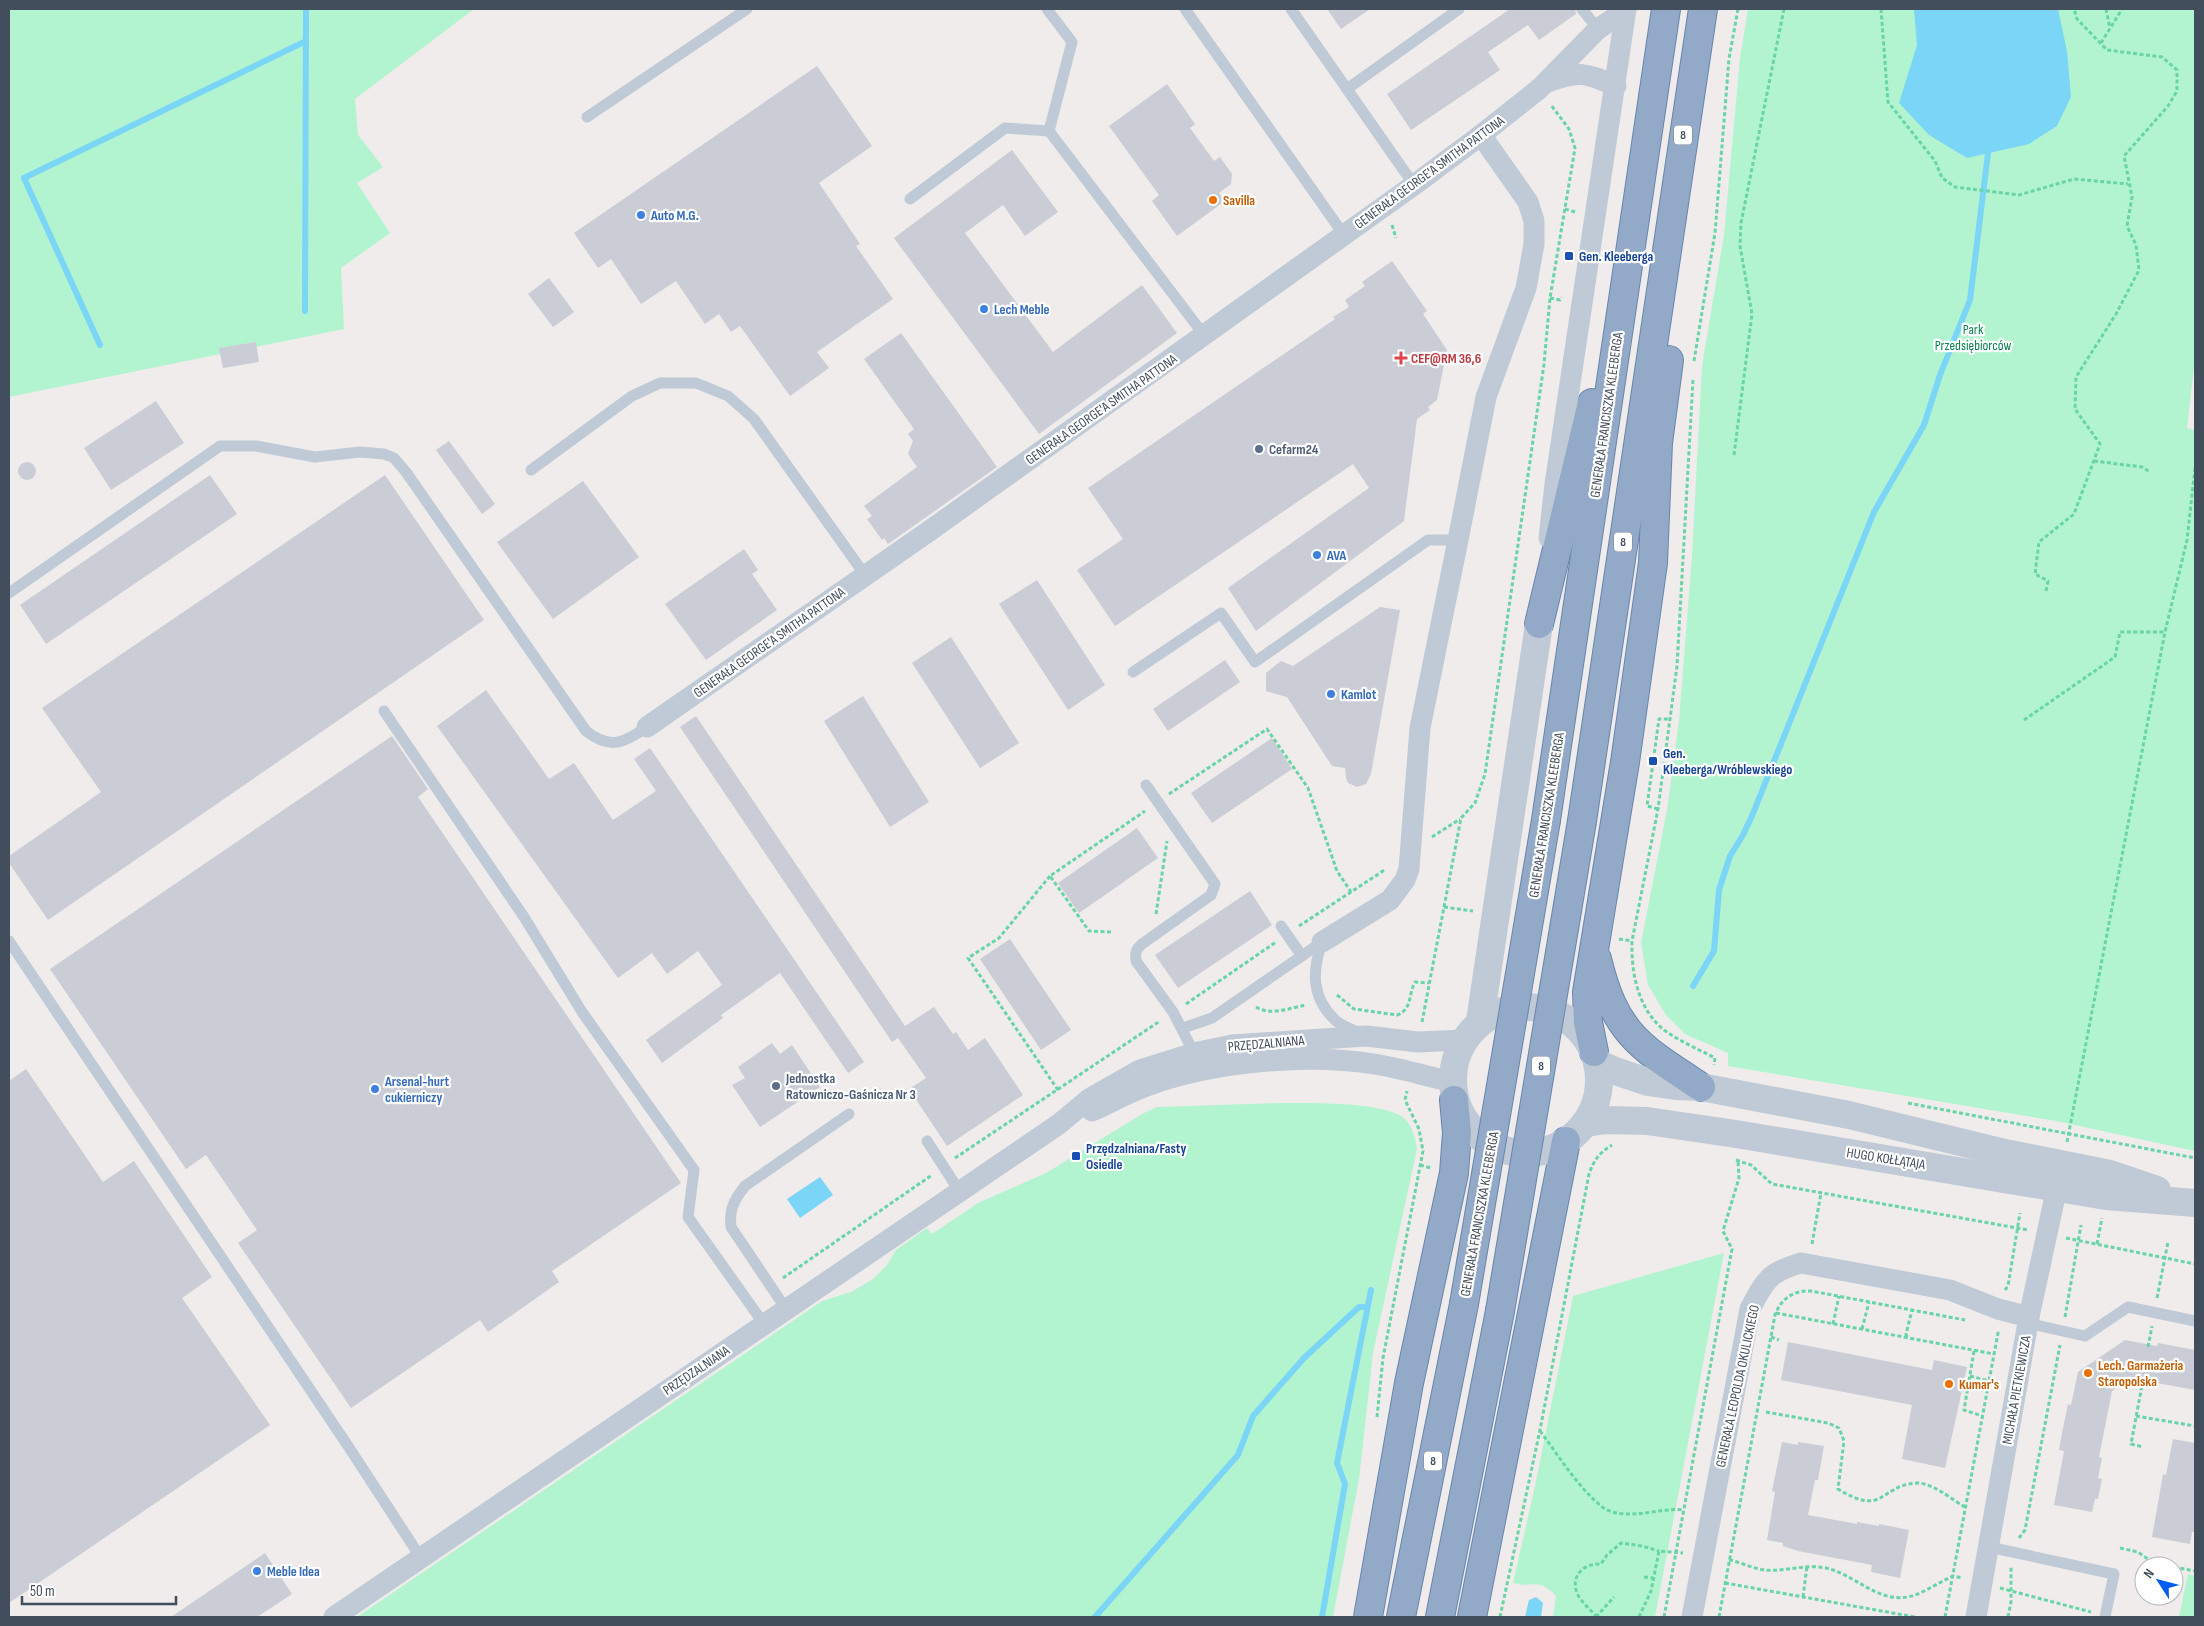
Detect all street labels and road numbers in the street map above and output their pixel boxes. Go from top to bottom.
street label: GENERAŁA GEORGE'A SMITHA PATTONA [1351,112,1508,232]
road number: 8 [1674,126,1692,144]
street label: GENERAŁA FRANCISZKA KLEEBERGA [1586,330,1627,499]
street label: GENERAŁA GEORGE'A SMITHA PATTONA [1022,350,1181,468]
road number: 8 [1614,532,1632,552]
street label: GENERAŁA GEORGE'A SMITHA PATTONA [690,583,849,701]
street label: GENERAŁA FRANCISZKA KLEEBERGA [1525,730,1568,899]
street label: PRZĘDZALNIANA [1227,1032,1306,1055]
road number: 8 [1532,1056,1550,1076]
street label: GENERAŁA FRANCISZKA KLEEBERGA [1457,1129,1503,1298]
street label: HUGO KOŁŁĄTAJA [1845,1144,1927,1173]
street label: GENERAŁA LEOPOLDA OKULICKIEGO [1712,1303,1763,1469]
street label: MICHAŁA PIETKIEWICZA [1999,1333,2035,1446]
street label: PRZĘDZALNIANA [660,1341,734,1399]
road number: 8 [1424,1452,1442,1470]

